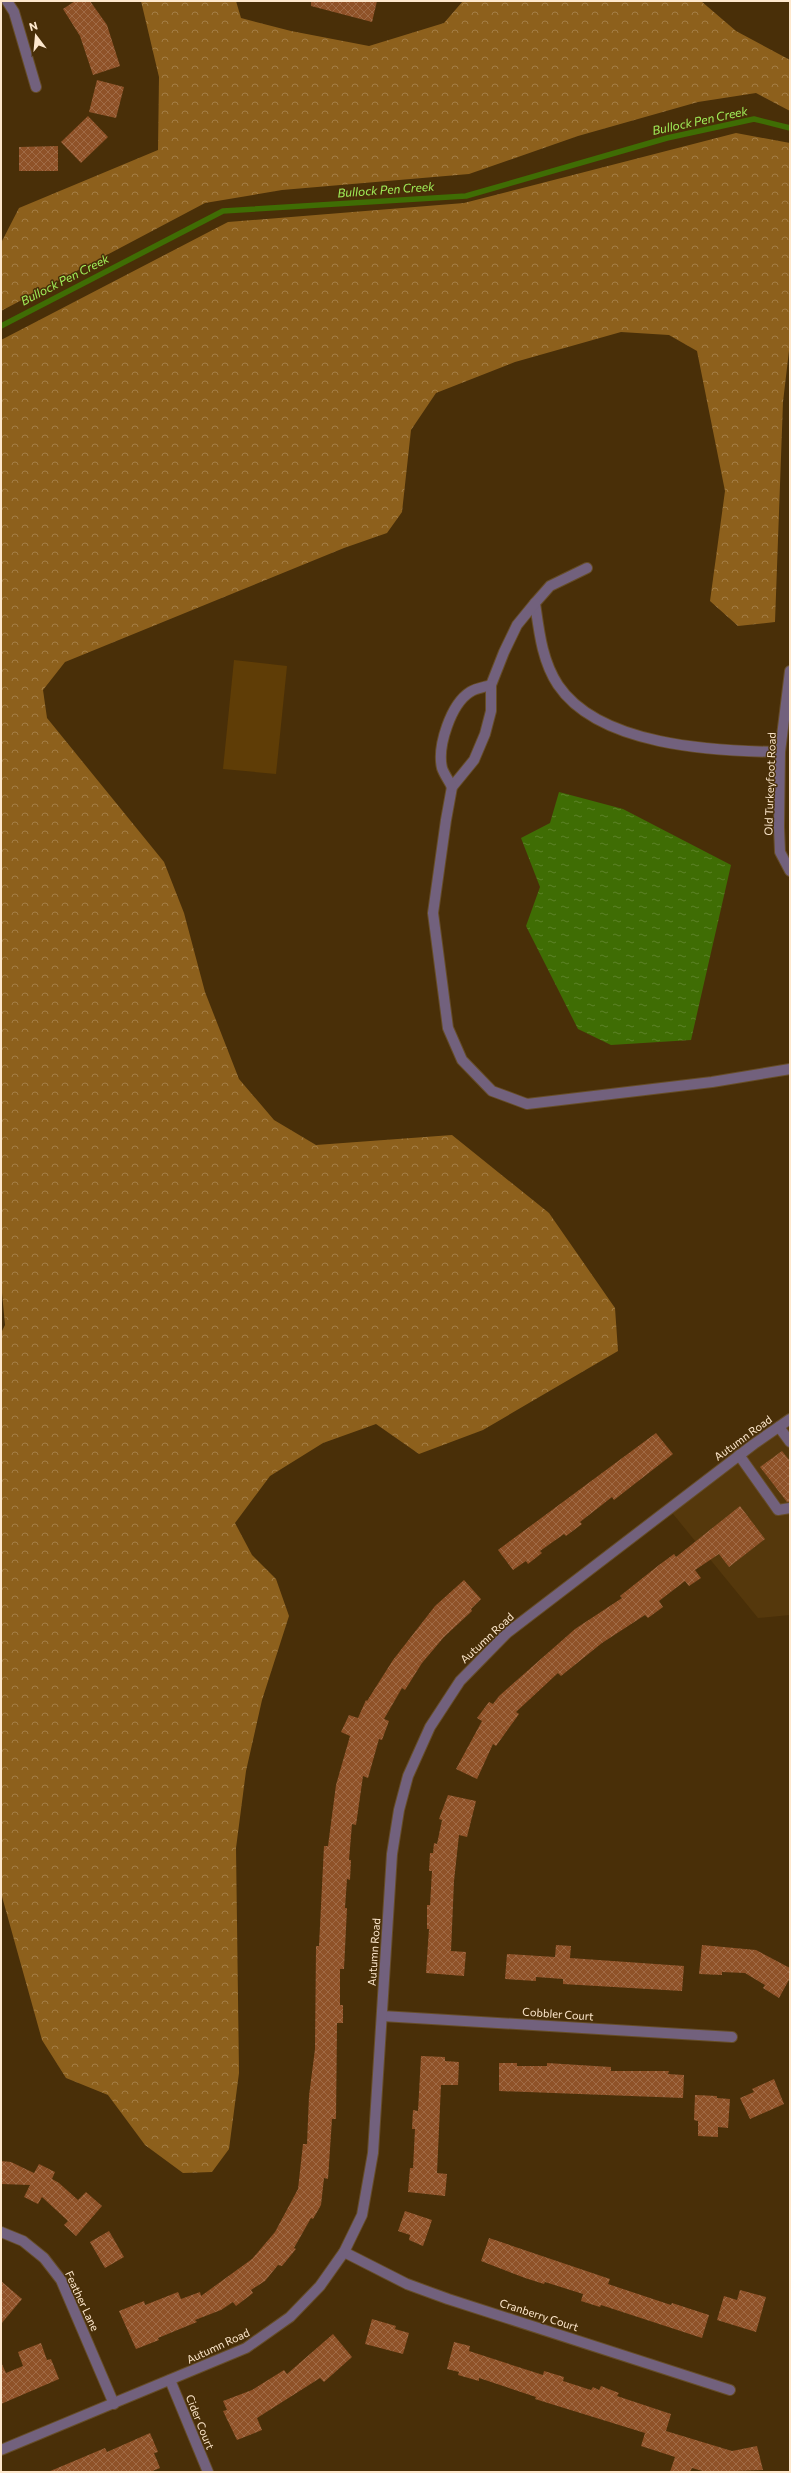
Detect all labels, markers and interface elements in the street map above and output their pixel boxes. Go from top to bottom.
north arrow [16,16,56,56]
text: N [27,19,39,33]
water label: Bullock Pen Creek [651,103,749,137]
water label: Bullock Pen Creek [337,179,435,199]
water label: Bullock Pen Creek [18,251,111,307]
street label: Old Turkeyfoot Road [761,732,778,836]
street label: Autumn Road [711,1412,774,1463]
street label: Autumn Road [457,1610,516,1666]
street label: Autumn Road [365,1918,382,1986]
street label: Cobbler Court [522,2005,595,2023]
street label: Feather Lane [63,2269,102,2333]
street label: Cranberry Court [498,2296,581,2334]
street label: Autumn Road [184,2325,251,2366]
street label: Cider Court [184,2392,218,2452]

